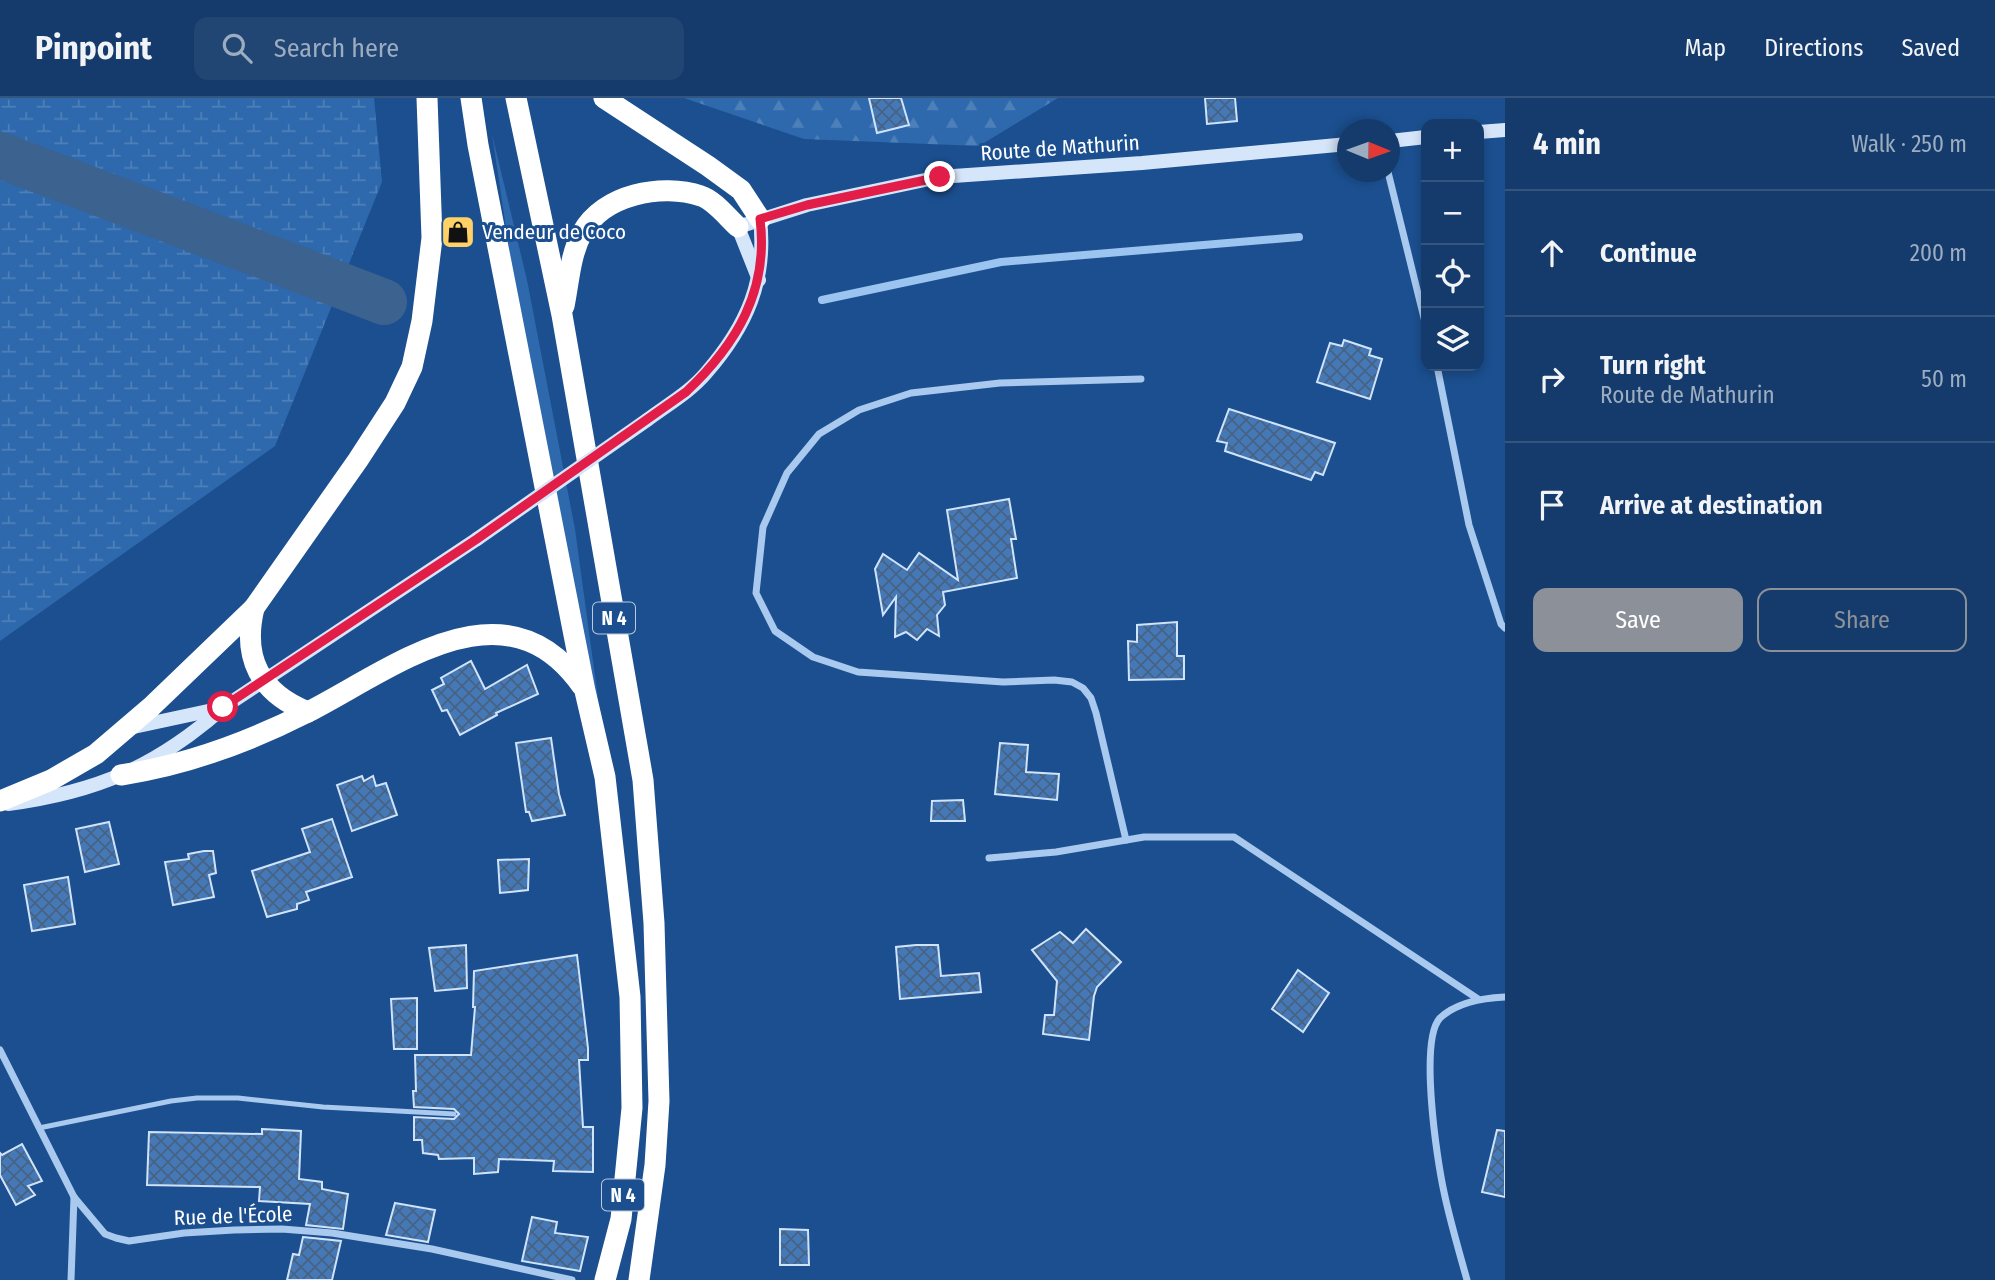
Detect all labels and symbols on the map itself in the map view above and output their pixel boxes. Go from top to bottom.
north arrow [1337,119,1400,182]
street label: Route de Mathurin [980,129,1140,167]
route end [924,161,955,192]
shop icon: Vendeur de Coco [439,213,477,251]
place label: Vendeur de Coco [482,219,626,245]
road number: N 4 [593,603,635,634]
route start [207,691,238,722]
road number: N 4 [602,1180,644,1210]
street label: Rue de l'École [173,1201,293,1231]

